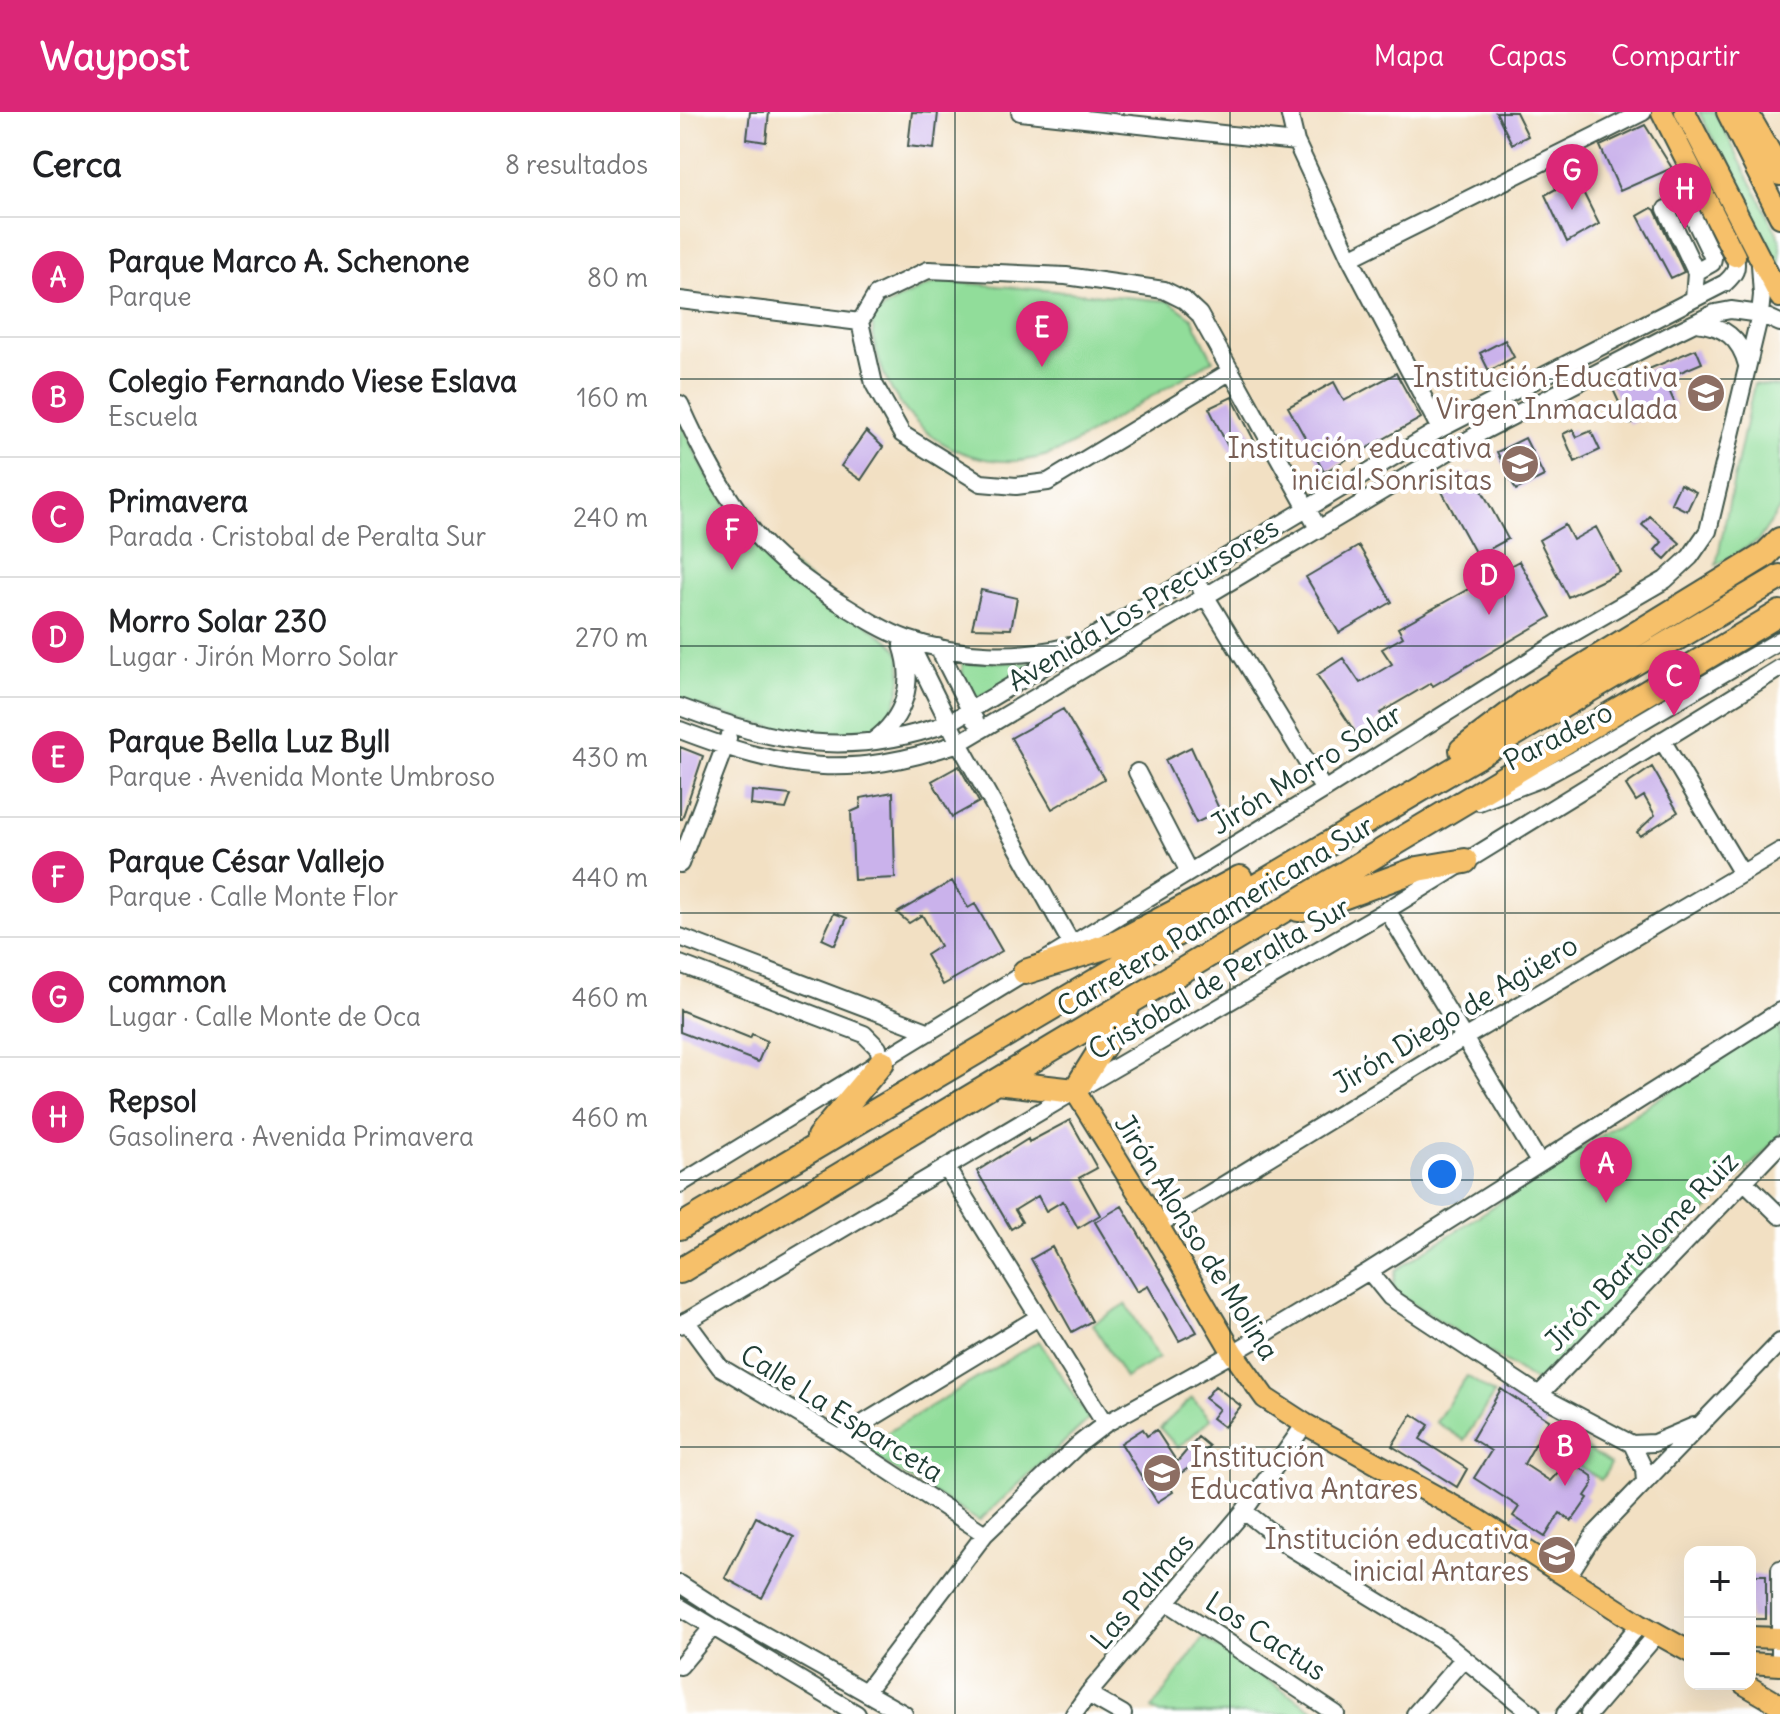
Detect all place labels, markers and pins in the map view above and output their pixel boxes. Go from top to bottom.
pin: G [1546,144,1598,210]
pin: H [1659,163,1711,229]
pin: E [1016,301,1068,367]
place label: Institución Educativa Virgen Inmaculada [1413,359,1678,427]
school or university icon: Institución Educativa Virgen Inmaculada [1685,372,1727,414]
place label: Institución educativa inicial Sonrisitas [1228,430,1492,498]
school or university icon: Institución educativa inicial Sonrisitas [1499,443,1541,485]
pin: F [706,504,758,570]
pin: D [1463,549,1515,615]
pin: C [1648,650,1700,716]
pin: A [1580,1137,1632,1203]
pin: B [1539,1420,1591,1486]
place label: Institución Educativa Antares [1190,1439,1418,1507]
school or university icon: Institución Educativa Antares [1141,1452,1183,1494]
place label: Institución educativa inicial Antares [1265,1521,1529,1589]
school or university icon: Institución educativa inicial Antares [1536,1534,1578,1576]

